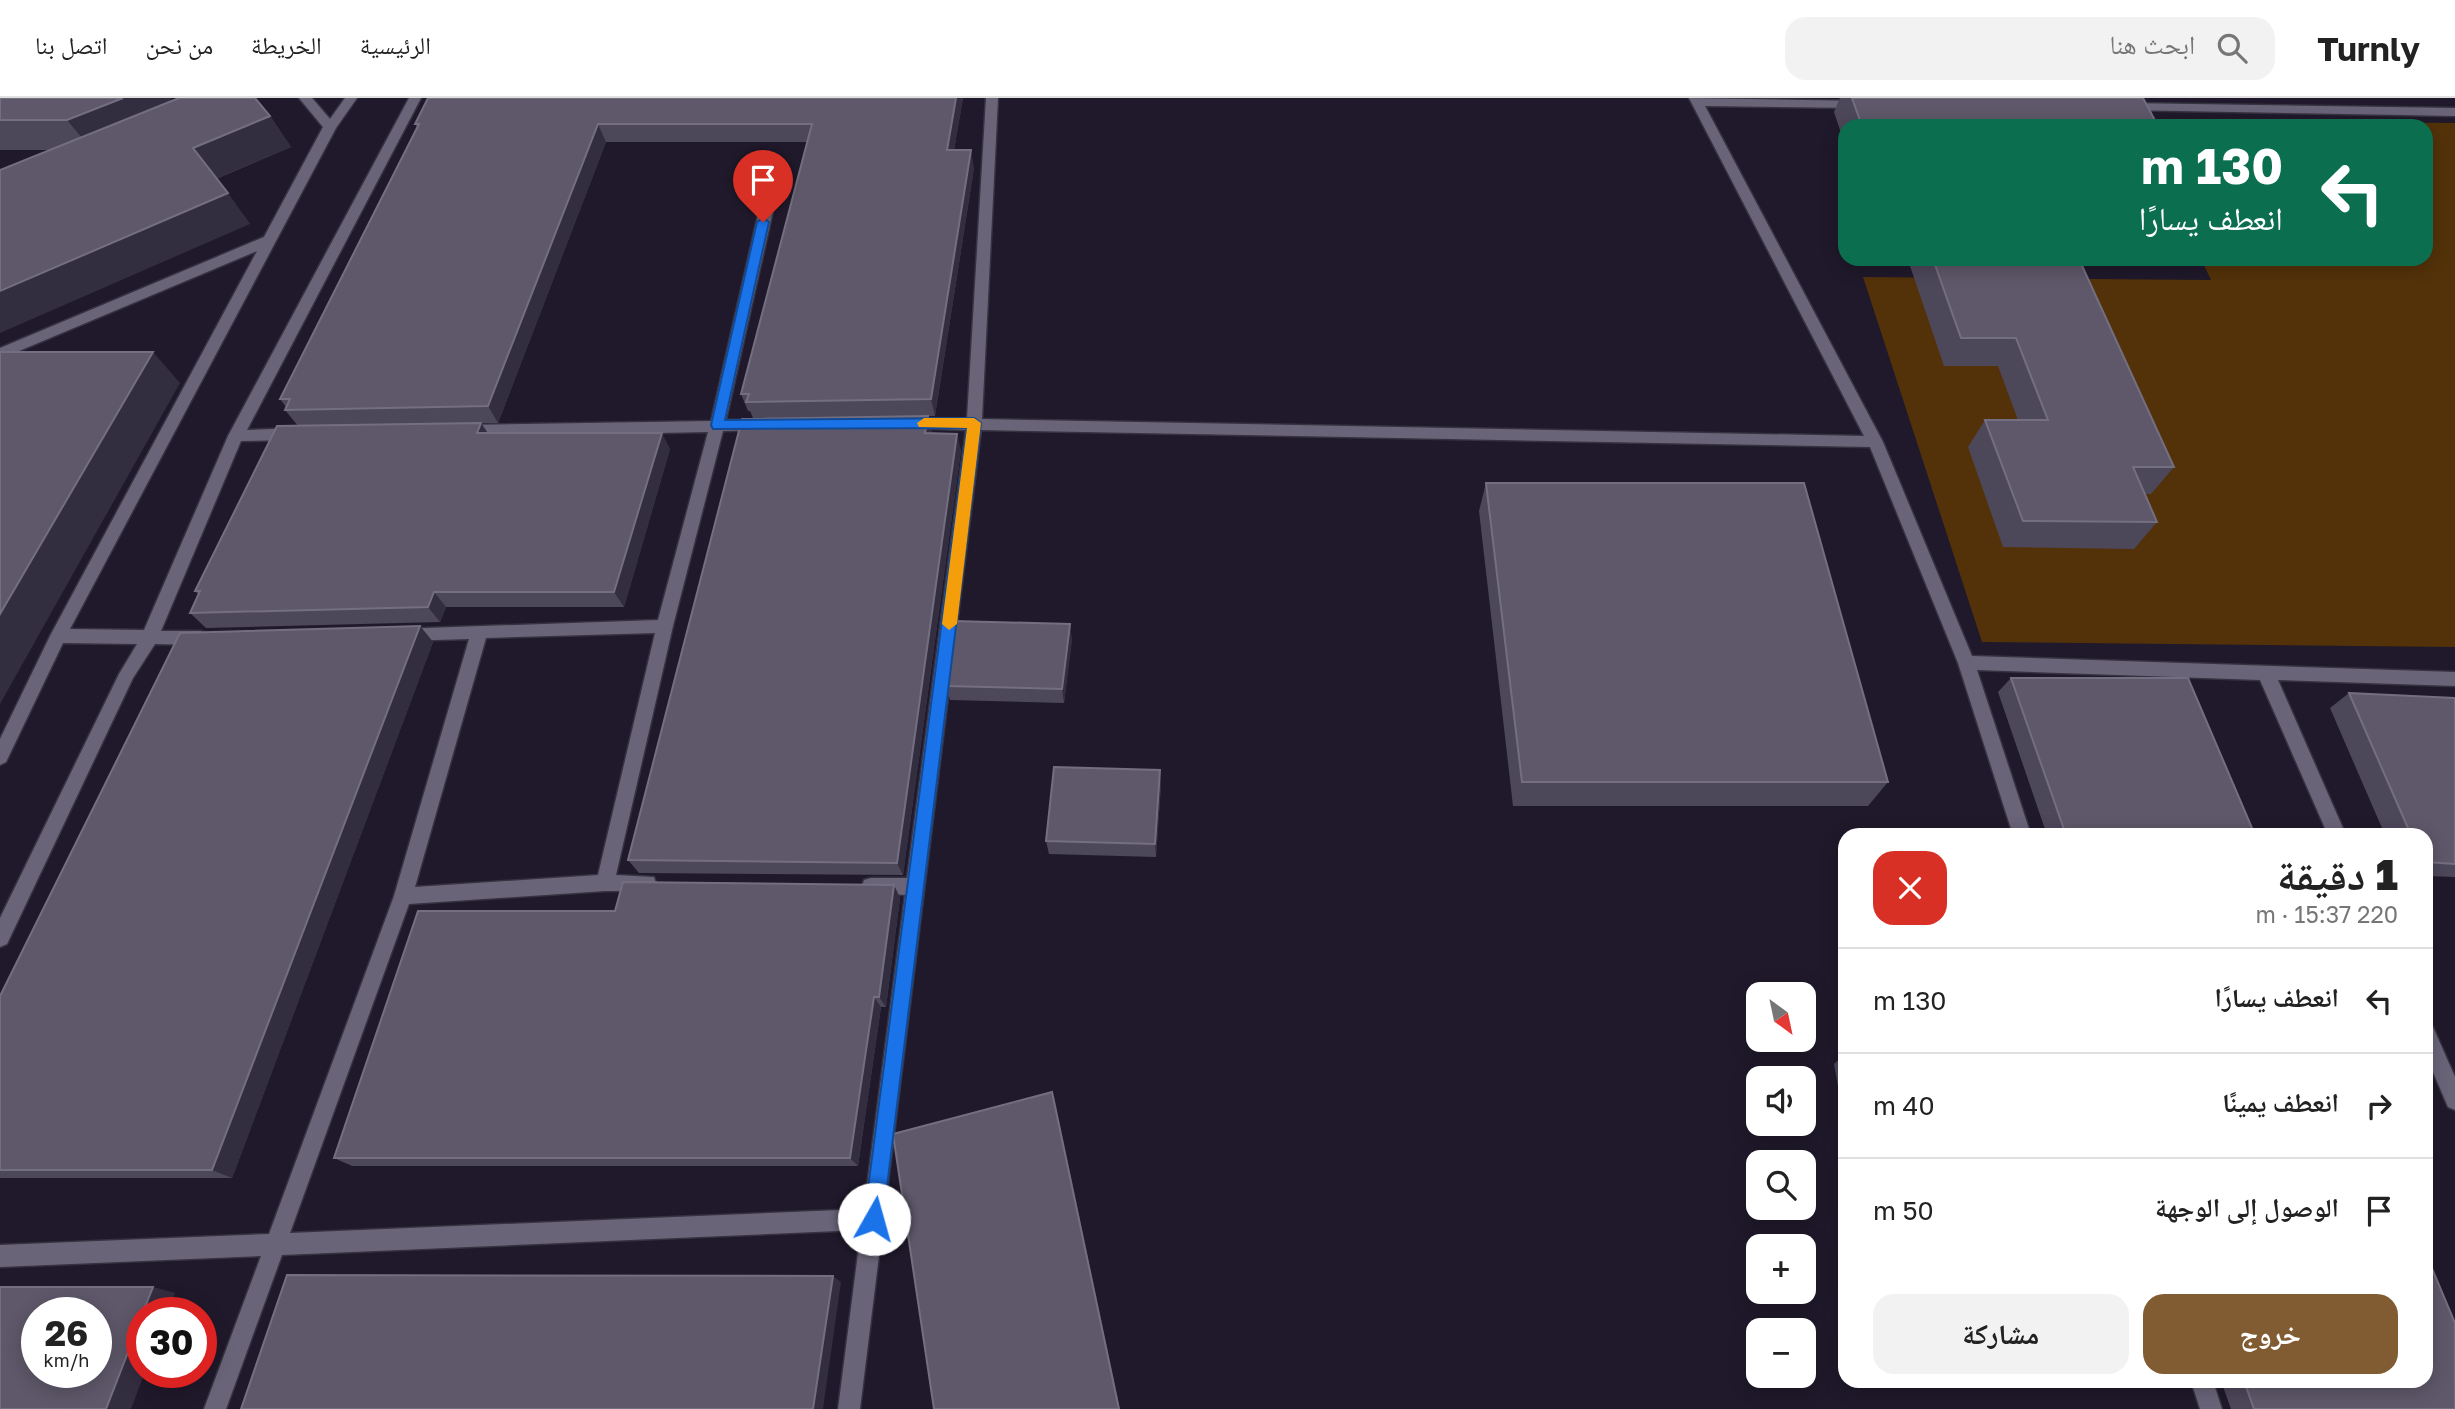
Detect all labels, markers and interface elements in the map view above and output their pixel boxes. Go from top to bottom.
search box [1785,17,2275,80]
text: ابحث هنا [2109,29,2195,60]
icon: search [2213,29,2251,67]
text: Turnly [2317,29,2420,68]
text: اتصل بنا [35,30,107,59]
text: من نحن [145,30,213,59]
text: الخريطة [251,30,322,59]
text: الرئيسية [360,30,431,59]
text: 130 m [2141,136,2283,195]
icon: left [2307,147,2398,238]
pin [733,150,793,222]
icon: arrive [744,161,782,199]
text: انعطف يسارًا [2139,199,2283,237]
text: 1 دقيقة [2277,849,2398,899]
button: close [1873,851,1947,925]
text: 220 m · 15:37 [2256,900,2398,928]
north arrow [1746,982,1816,1052]
map controls [1746,982,1816,1388]
text: انعطف يسارًا [2215,982,2339,1013]
icon: left [2360,982,2398,1020]
text: 130 m [1873,985,1946,1016]
button: sound [1746,1066,1816,1136]
text: انعطف يمينًا [2222,1087,2339,1118]
icon: right [2360,1087,2398,1125]
text: 40 m [1873,1090,1935,1121]
button: search [1746,1150,1816,1220]
position arrow [837,1182,911,1256]
text: الوصول إلى الوجهة [2155,1192,2339,1223]
icon: arrive [2360,1192,2398,1230]
text: 50 m [1873,1195,1934,1226]
button: + [1746,1234,1816,1304]
button: مشاركة [1873,1294,2129,1374]
button: خروج [2143,1294,2398,1374]
speed limit sign: 30 [126,1297,217,1388]
text: 26 [45,1312,88,1354]
button: − [1746,1318,1816,1388]
text: km/h [44,1349,89,1371]

